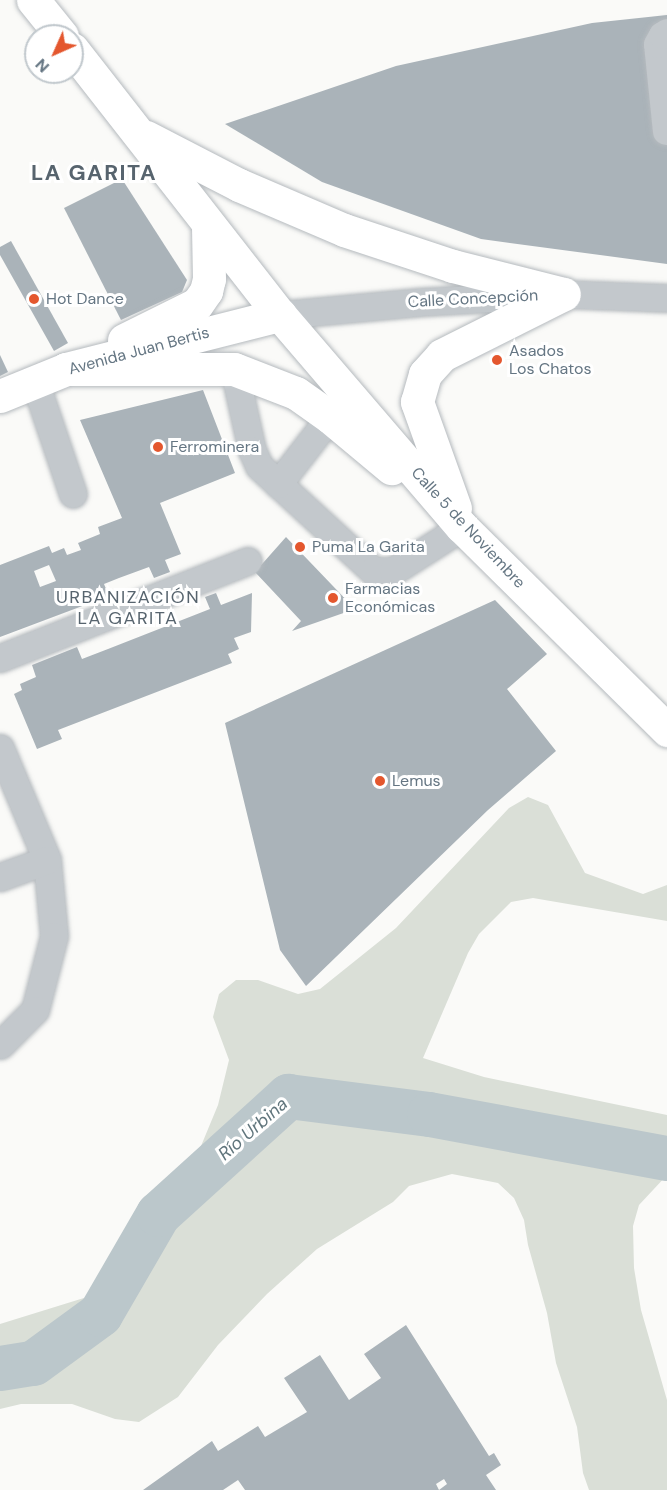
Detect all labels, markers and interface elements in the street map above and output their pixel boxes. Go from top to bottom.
north arrow [24,24,84,84]
text: N [31,54,54,77]
district label: LA GARITA [31,160,157,186]
street label: Calle Concepción [407,286,539,312]
place label: Hot Dance [46,289,124,309]
marker: Hot Dance [27,292,41,306]
street label: Avenida Juan Bertis [66,323,212,379]
place label: Asados Los Chatos [509,341,592,379]
marker: Asados Los Chatos [490,353,504,367]
place label: Ferrominera [170,437,259,457]
marker: Ferrominera [151,440,165,454]
street label: Calle 5 de Noviembre [407,463,529,593]
place label: Puma La Garita [312,537,425,557]
marker: Puma La Garita [293,540,307,554]
place label: Farmacias Económicas [345,579,435,617]
district label: URBANIZACIÓN LA GARITA [56,587,200,630]
marker: Farmacias Económicas [326,591,340,605]
place label: Lemus [392,771,441,791]
marker: Lemus [373,774,387,788]
water label: Río Urbina [214,1093,292,1165]

